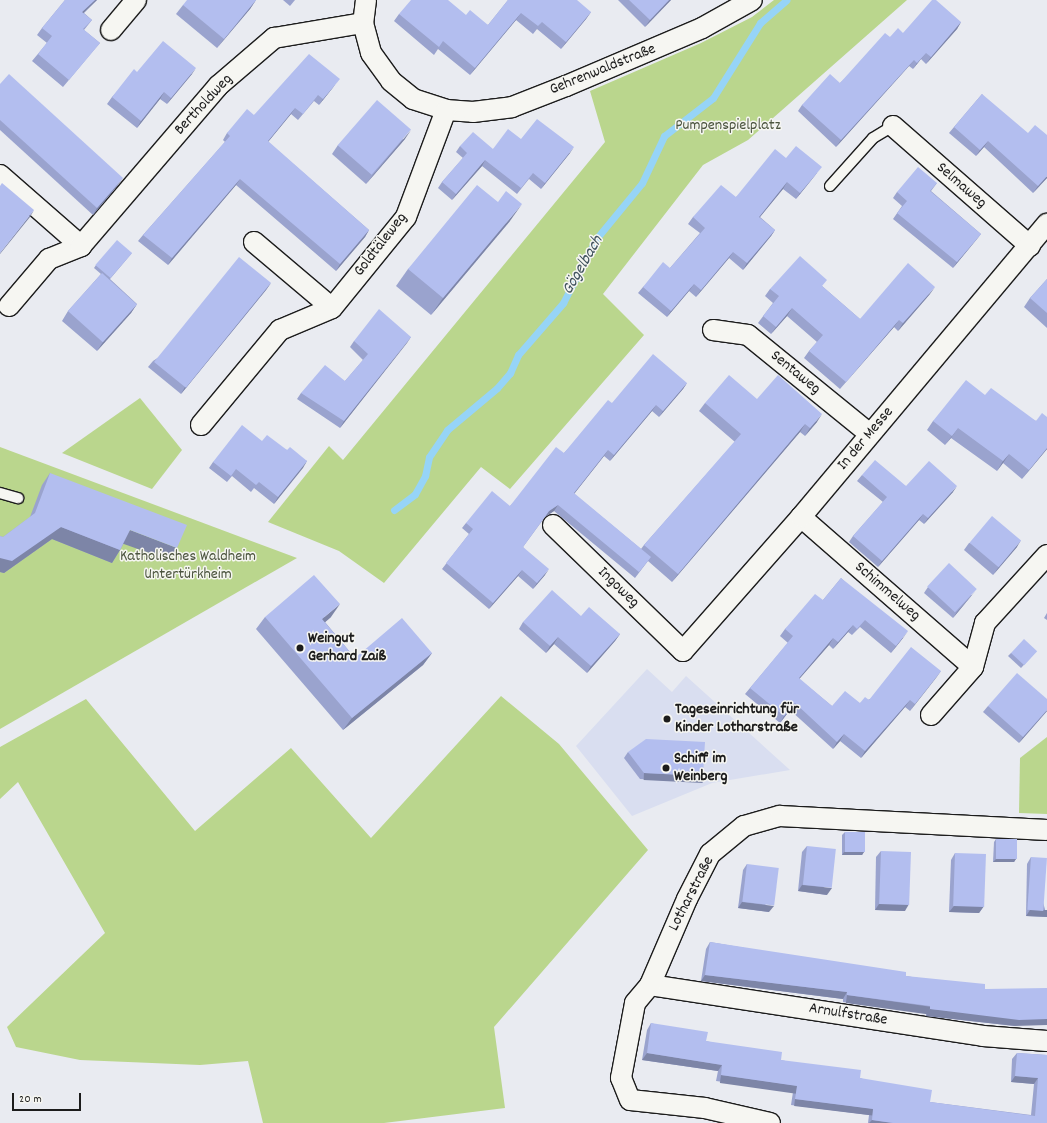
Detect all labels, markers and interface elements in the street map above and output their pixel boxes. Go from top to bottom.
street label: Gehrenwaldstraße [547,40,659,100]
street label: Bertholdweg [171,70,237,140]
park label: Pumpenspielplatz [675,116,781,136]
street label: Selmaweg [932,159,990,213]
street label: Goldtäleweg [350,209,412,281]
water label: Gögelbach [559,233,609,299]
street label: Sentaweg [766,347,824,399]
street label: In der Messe [834,403,898,475]
park label: Katholisches Waldheim Untertürkheim [120,547,256,585]
street label: Schimmelweg [850,558,924,626]
street label: Ingoweg [593,563,643,613]
place label: Weingut Gerhard Zaiß [308,629,386,667]
marker: Weingut Gerhard Zaiß [295,643,305,653]
place label: Tageseinrichtung für Kinder Lotharstraße [675,700,799,738]
marker: Tageseinrichtung für Kinder Lotharstraße [662,714,672,724]
place label: Schiff im Weinberg [674,749,727,787]
marker: Schiff im Weinberg [661,763,671,773]
street label: Lotharstraße [665,854,719,934]
street label: Arnulfstraße [807,999,889,1031]
scale bar [14,1085,83,1111]
text: 20 m [19,1091,42,1108]

